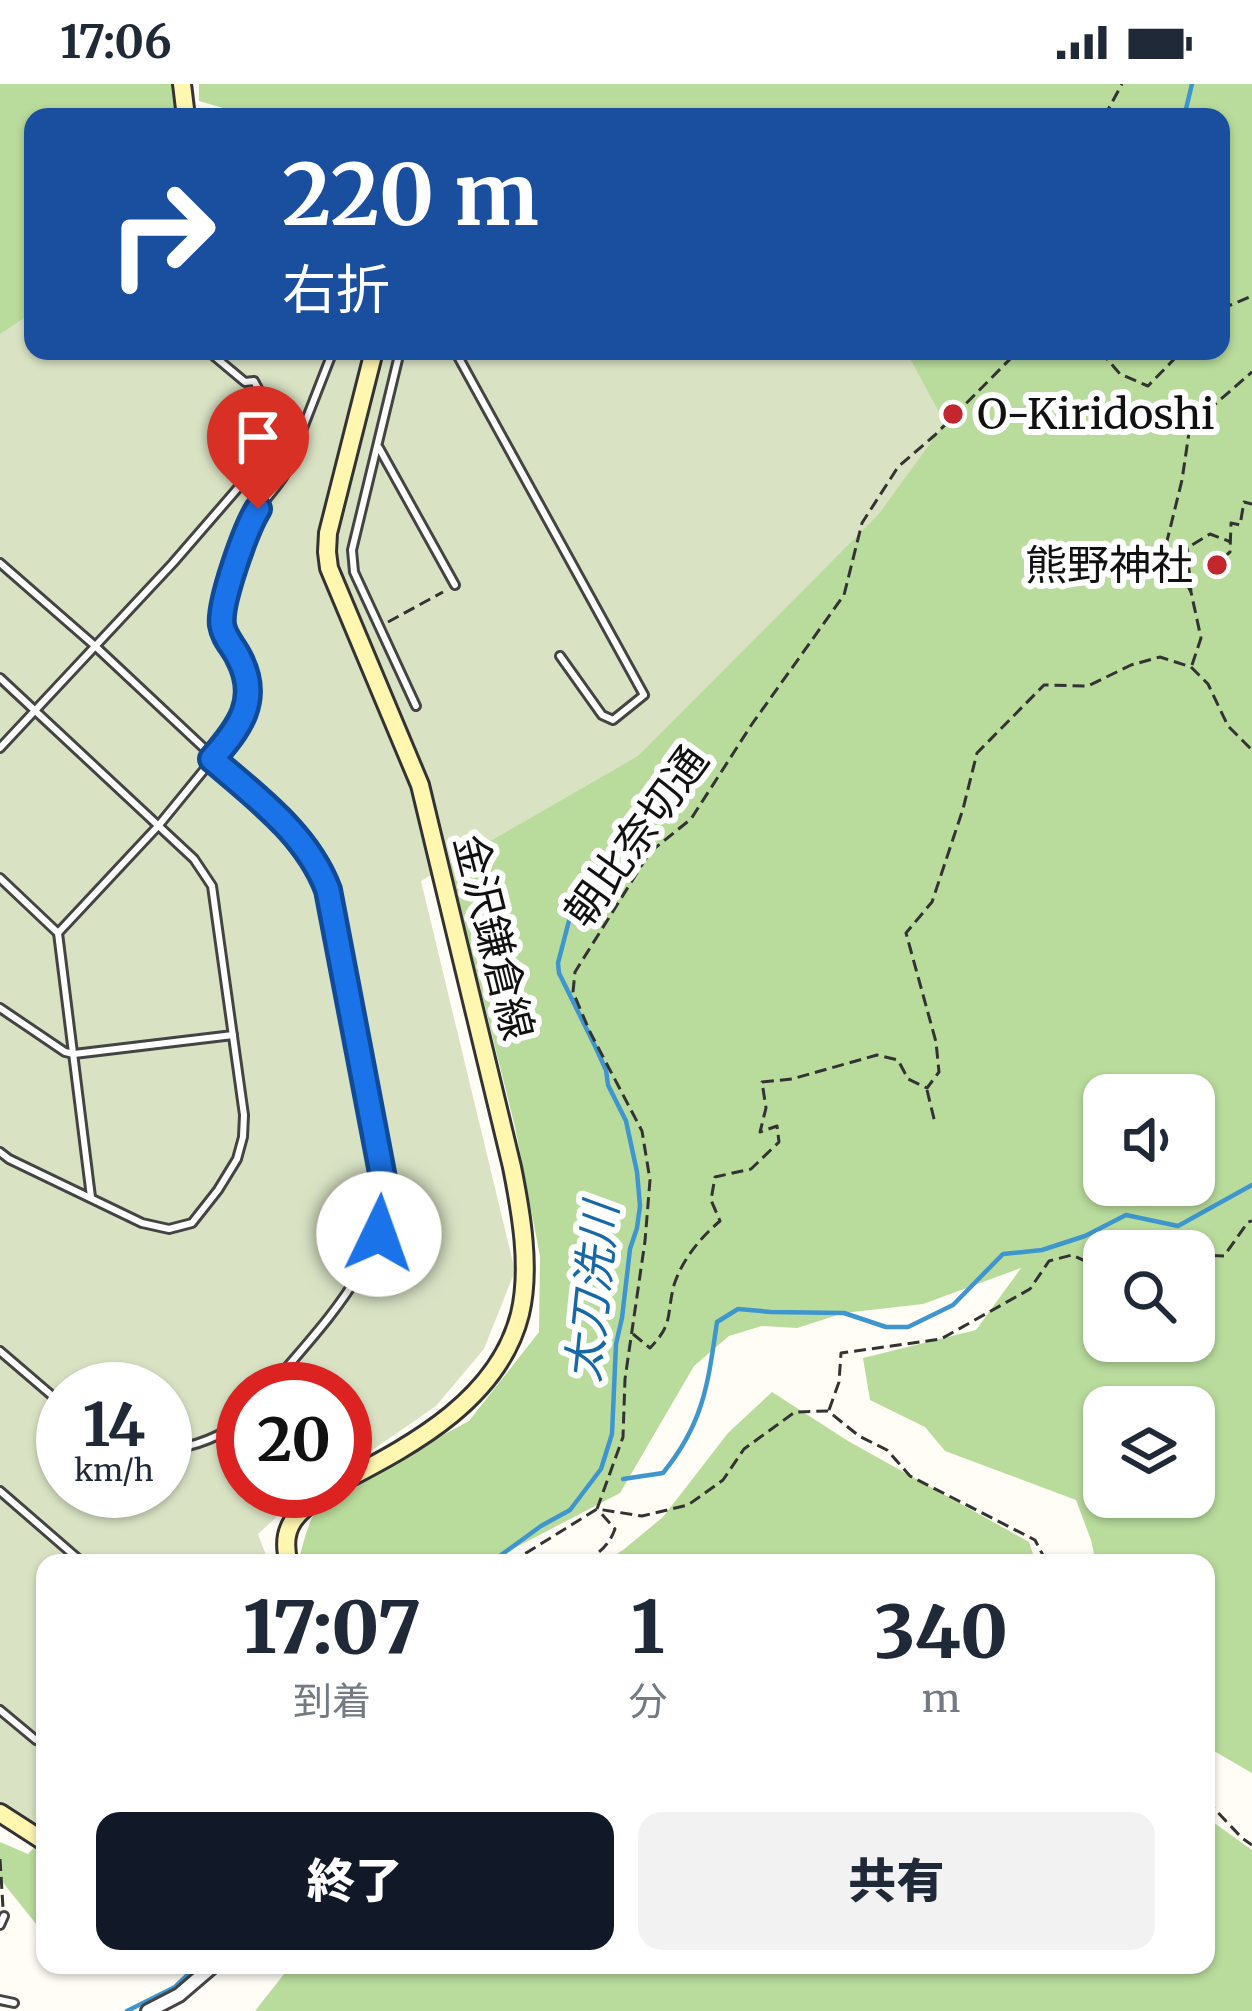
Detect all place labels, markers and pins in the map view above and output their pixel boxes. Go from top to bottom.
pin [207,386,309,509]
place label: O-Kiridoshi [977,388,1215,440]
marker: O-Kiridoshi [940,401,966,427]
place label: 熊野神社 [1025,539,1193,591]
marker: 熊野神社 [1204,552,1230,578]

